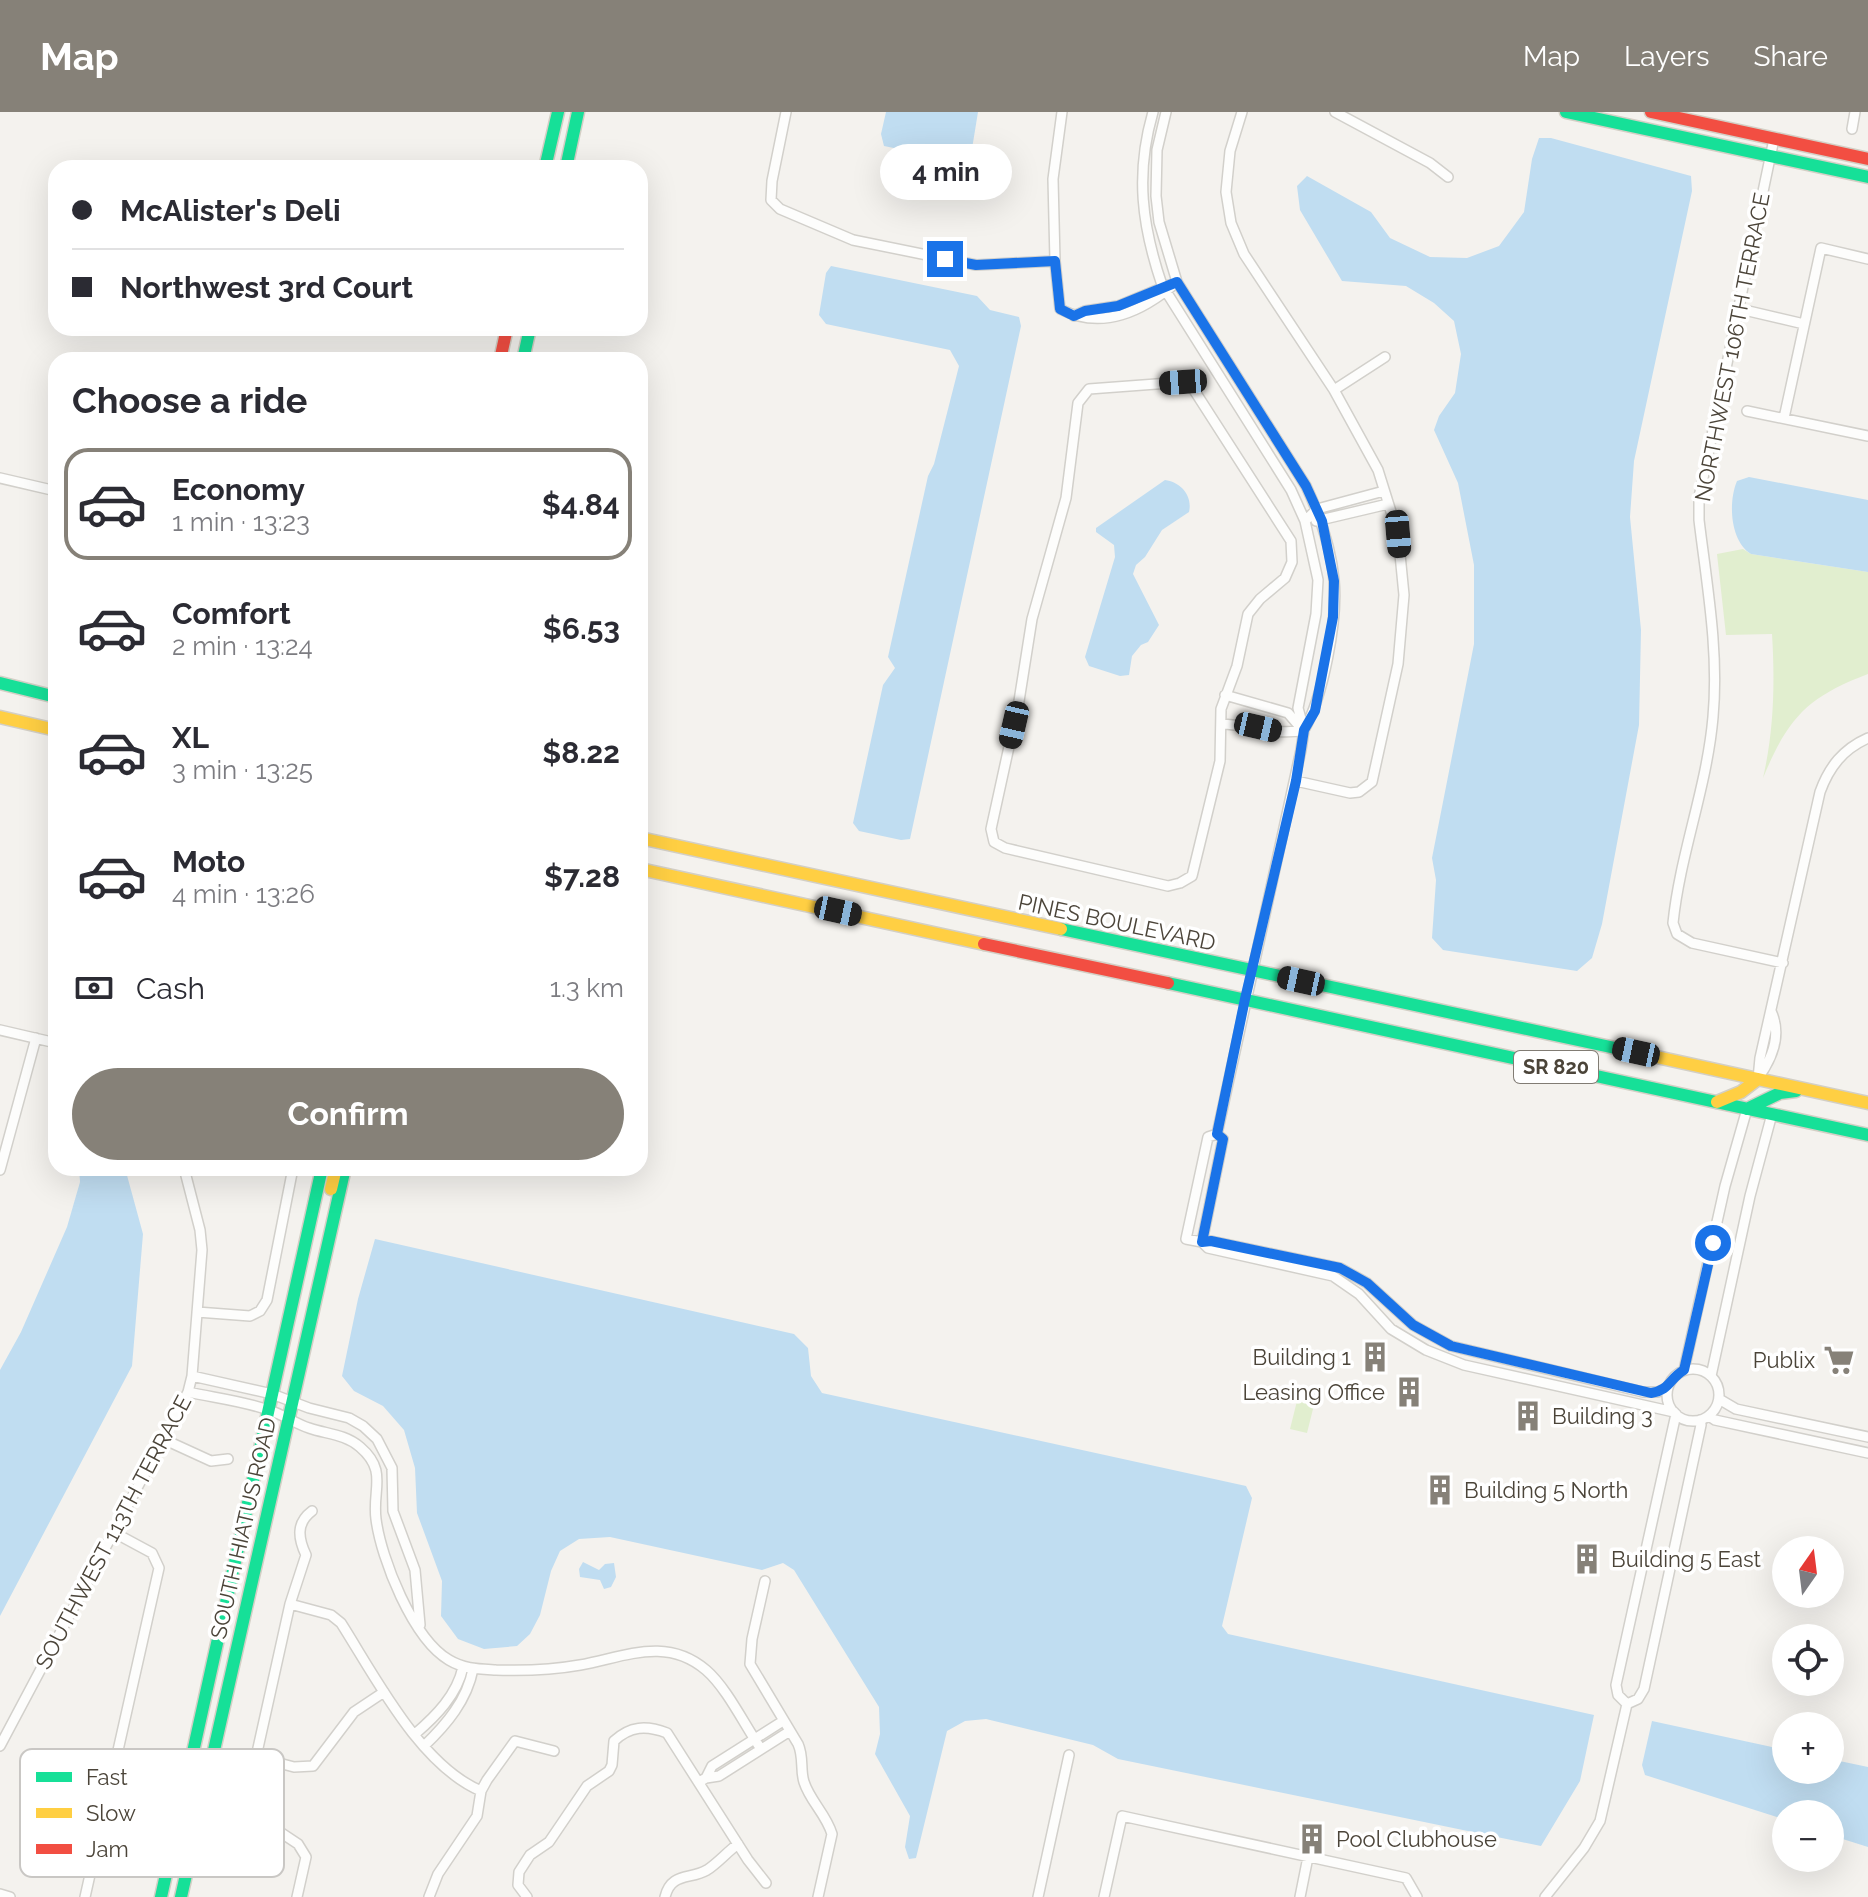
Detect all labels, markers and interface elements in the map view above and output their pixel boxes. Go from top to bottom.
text: Map [40,34,119,79]
text: Map [1523,40,1580,73]
text: Layers [1624,40,1710,73]
text: Share [1754,40,1828,73]
callout: 4 min [879,143,1011,199]
text: 4 min [912,157,980,187]
street label: NORTHWEST 106TH TERRACE [1689,190,1775,504]
text: McAlister's Deli [120,193,341,228]
route end [927,241,963,277]
text: Northwest 3rd Court [120,270,413,305]
car [1158,368,1208,396]
text: Choose a ride [72,379,307,421]
icon: car [76,468,148,540]
text: Economy [172,472,305,507]
text: $4.84 [542,487,620,522]
text: 1 min · 13:23 [172,507,310,537]
car [1384,509,1412,559]
icon: car [76,592,148,664]
text: Comfort [172,596,291,631]
text: $6.53 [543,611,620,646]
text: 2 min · 13:24 [172,631,313,661]
car [997,699,1031,751]
car [1232,710,1284,744]
icon: car [76,716,148,788]
text: XL [172,720,209,755]
text: $8.22 [542,735,620,770]
text: 3 min · 13:25 [172,755,313,785]
icon: car [76,840,148,912]
text: Moto [172,844,245,879]
text: $7.28 [544,859,620,894]
text: 4 min · 13:26 [172,879,315,909]
street label: PINES BOULEVARD [1016,888,1218,956]
car [812,894,864,928]
car [1275,964,1327,998]
icon: cash [72,966,116,1010]
text: Cash [136,971,205,1006]
text: 1.3 km [550,973,624,1003]
car [1610,1035,1662,1069]
road number: SR 820 [1514,1051,1598,1083]
button: Confirm [72,1068,624,1160]
route start [1695,1225,1731,1261]
building icon: Building 1 [1358,1340,1392,1374]
supermarket icon: Publix [1822,1343,1856,1377]
place label: Building 1 [1253,1344,1351,1370]
place label: Publix [1753,1347,1815,1373]
building icon: Leasing Office [1392,1375,1426,1409]
place label: Leasing Office [1243,1379,1385,1405]
street label: SOUTHWEST 113TH TERRACE [30,1391,196,1673]
building icon: Building 3 [1511,1399,1545,1433]
place label: Building 3 [1552,1403,1653,1429]
street label: SOUTH HIATUS ROAD [205,1415,281,1641]
building icon: Building 5 North [1423,1473,1457,1507]
place label: Building 5 North [1464,1477,1628,1503]
north arrow [1772,1536,1844,1608]
map controls [1772,1536,1844,1872]
building icon: Building 5 East [1570,1542,1604,1576]
place label: Building 5 East [1611,1546,1762,1572]
button: locate [1772,1624,1844,1696]
button: + [1772,1712,1844,1784]
legend [20,1749,284,1877]
text: Fast [86,1764,128,1790]
text: Slow [86,1800,136,1826]
button: − [1772,1800,1844,1872]
building icon: Pool Clubhouse [1295,1822,1329,1856]
place label: Pool Clubhouse [1336,1826,1497,1852]
text: Jam [86,1836,129,1862]

